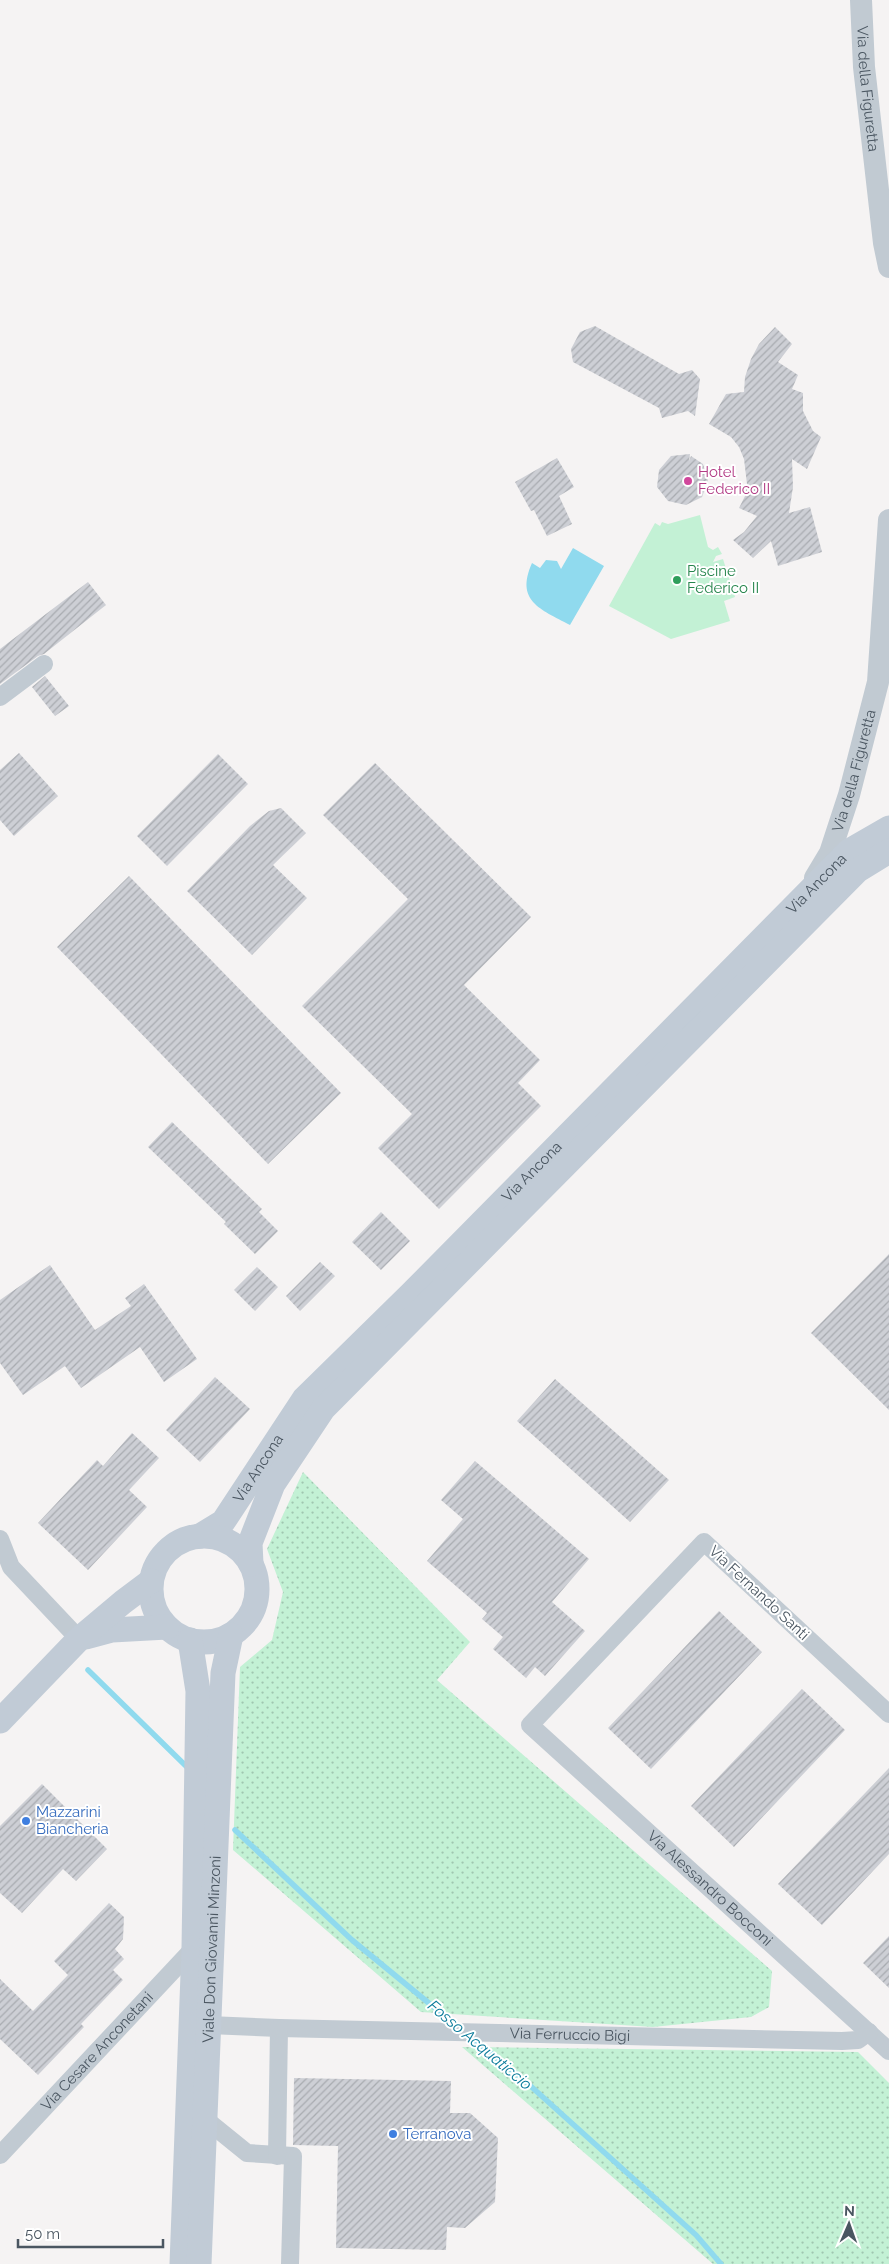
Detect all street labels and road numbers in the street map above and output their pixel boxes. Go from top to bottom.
street label: Via della Figuretta [853,25,883,153]
street label: Via della Figuretta [829,708,880,834]
street label: Via Ancona [783,850,850,918]
street label: Via Ancona [498,1138,566,1206]
street label: Via Ancona [229,1431,287,1506]
street label: Via Fernando Santi [705,1542,813,1644]
street label: Via Alessandro Bocconi [643,1827,776,1950]
street label: Viale Don Giovanni Minzoni [199,1855,225,2043]
street label: Via Cesare Anconetani [37,1988,157,2114]
street label: Via Ferruccio Bigi [509,2024,630,2045]

